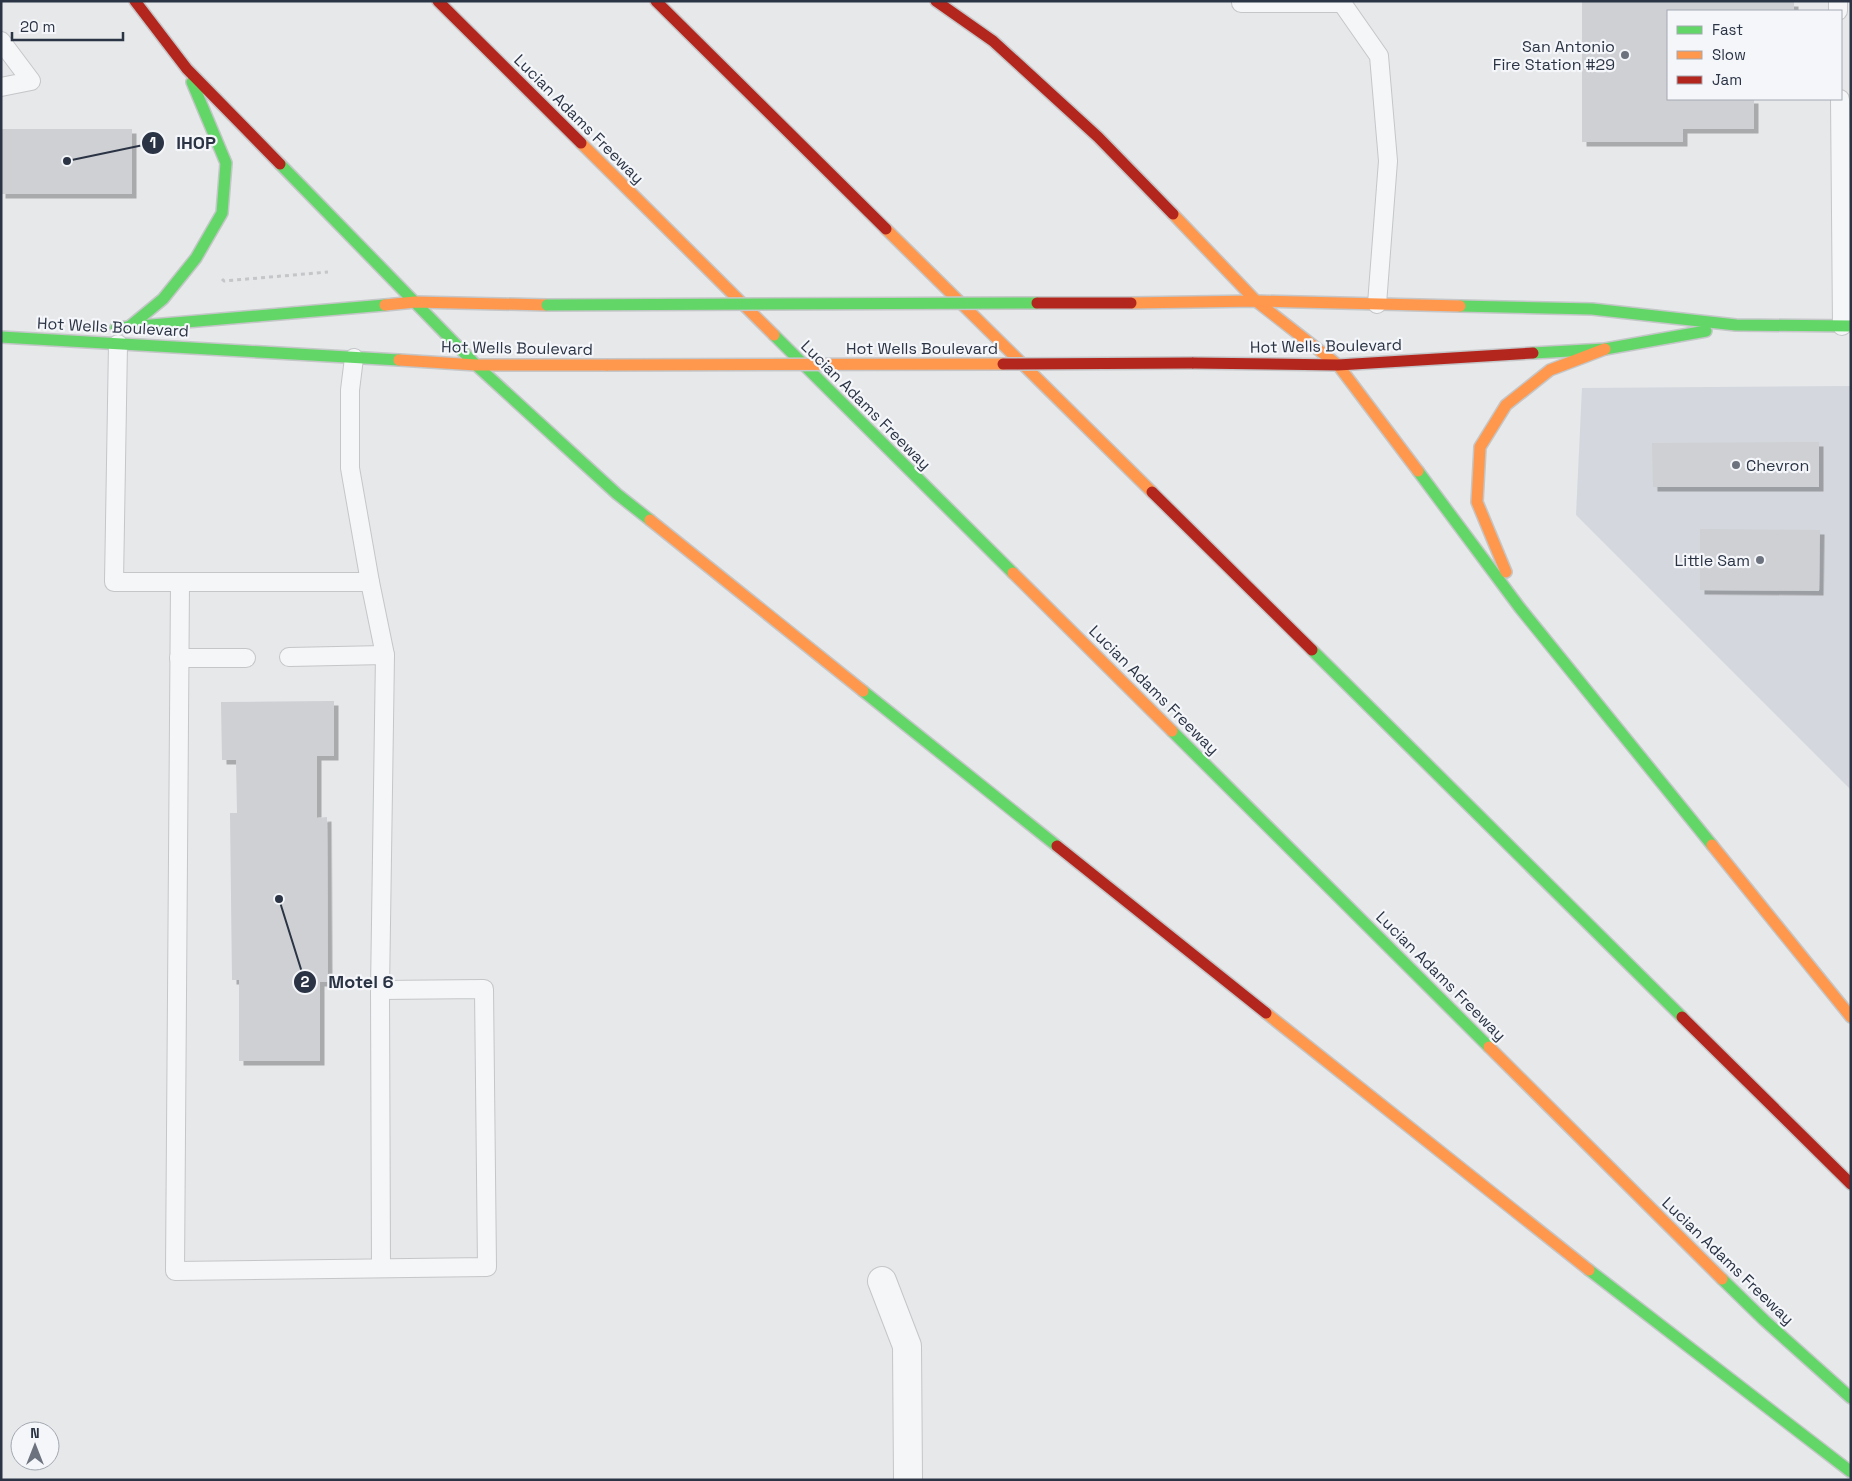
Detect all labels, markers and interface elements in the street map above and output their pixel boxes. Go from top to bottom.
scale bar [12,10,124,42]
legend [1667,10,1842,100]
text: 20 m [20,17,55,36]
text: Fast [1712,20,1743,39]
place label: San Antonio Fire Station #29 [1493,36,1615,75]
text: Slow [1712,45,1746,64]
marker: San Antonio Fire Station #29 [1619,49,1631,61]
street label: Lucian Adams Freeway [510,50,648,188]
text: Jam [1712,70,1742,89]
callout: IHOP [141,126,225,159]
text: IHOP [176,131,216,154]
text: 1 [150,133,156,152]
street label: Hot Wells Boulevard [37,313,189,341]
street label: Hot Wells Boulevard [1250,334,1402,358]
street label: Hot Wells Boulevard [441,336,593,360]
street label: Lucian Adams Freeway [797,336,935,474]
street label: Hot Wells Boulevard [846,338,998,359]
place label: Chevron [1746,455,1809,476]
marker: Chevron [1730,459,1742,471]
place label: Little Sam [1675,550,1750,571]
marker: Little Sam [1754,554,1766,566]
street label: Lucian Adams Freeway [1085,621,1223,759]
street label: Lucian Adams Freeway [1372,907,1510,1045]
callout: Motel 6 [293,965,403,998]
text: Motel 6 [328,970,394,993]
text: 2 [301,972,310,991]
street label: Lucian Adams Freeway [1658,1193,1798,1329]
north arrow [10,1421,60,1471]
text: N [30,1424,40,1442]

